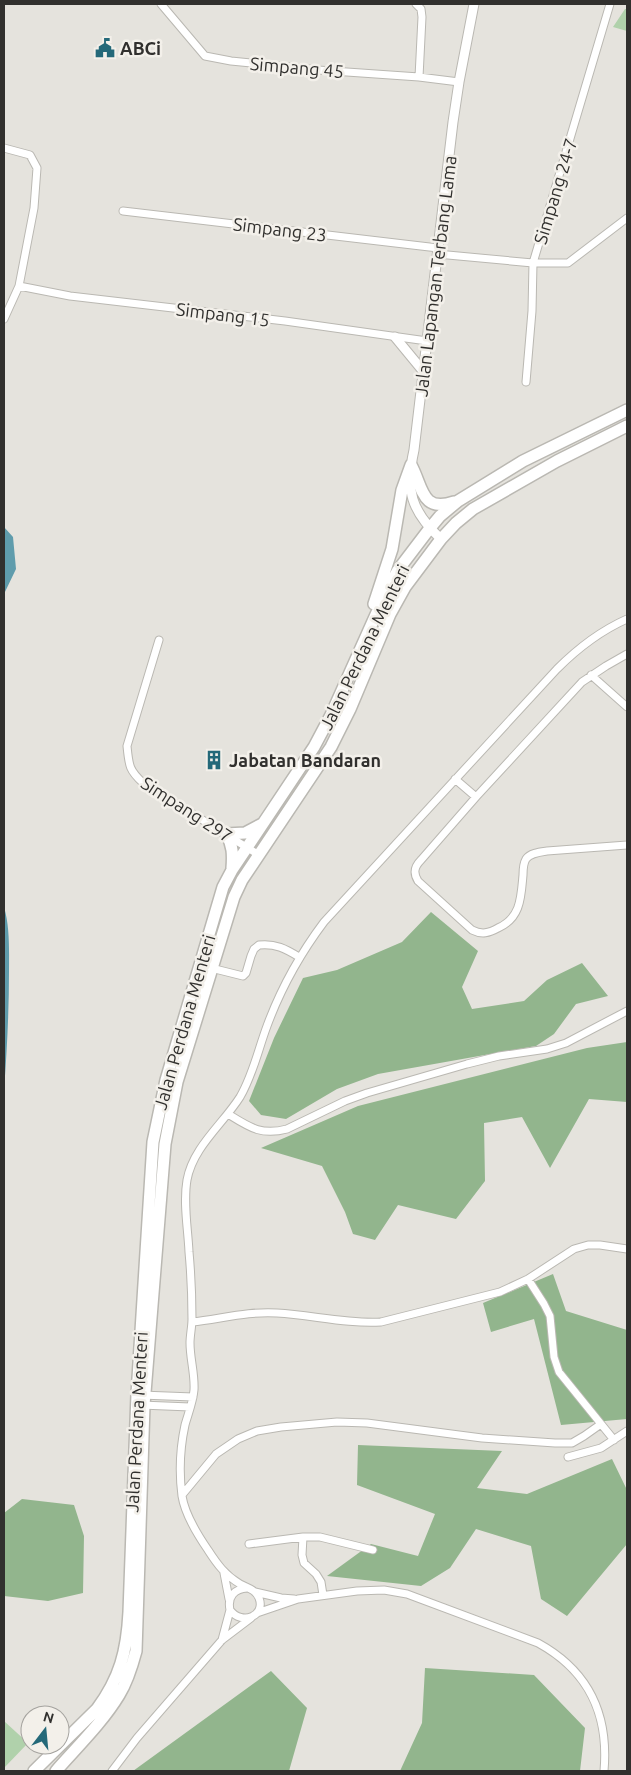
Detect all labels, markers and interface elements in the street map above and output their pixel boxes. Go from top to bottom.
public building icon: ABCi [94,37,116,59]
place label: ABCi [120,38,161,58]
street label: Simpang 45 [249,53,345,81]
street label: Simpang 24-7 [529,136,581,246]
street label: Jalan Lapangan Terbang Lama [410,154,460,398]
street label: Simpang 23 [232,213,328,245]
street label: Simpang 15 [175,298,271,330]
street label: Jalan Perdana Menteri [315,561,413,733]
building icon: Jabatan Bandaran [203,749,225,771]
place label: Jabatan Bandaran [229,750,381,770]
street label: Simpang 297 [138,772,236,846]
street label: Jalan Perdana Menteri [149,932,219,1112]
street label: Jalan Perdana Menteri [121,1331,151,1513]
north arrow [20,1705,70,1755]
text: N [41,1708,56,1727]

